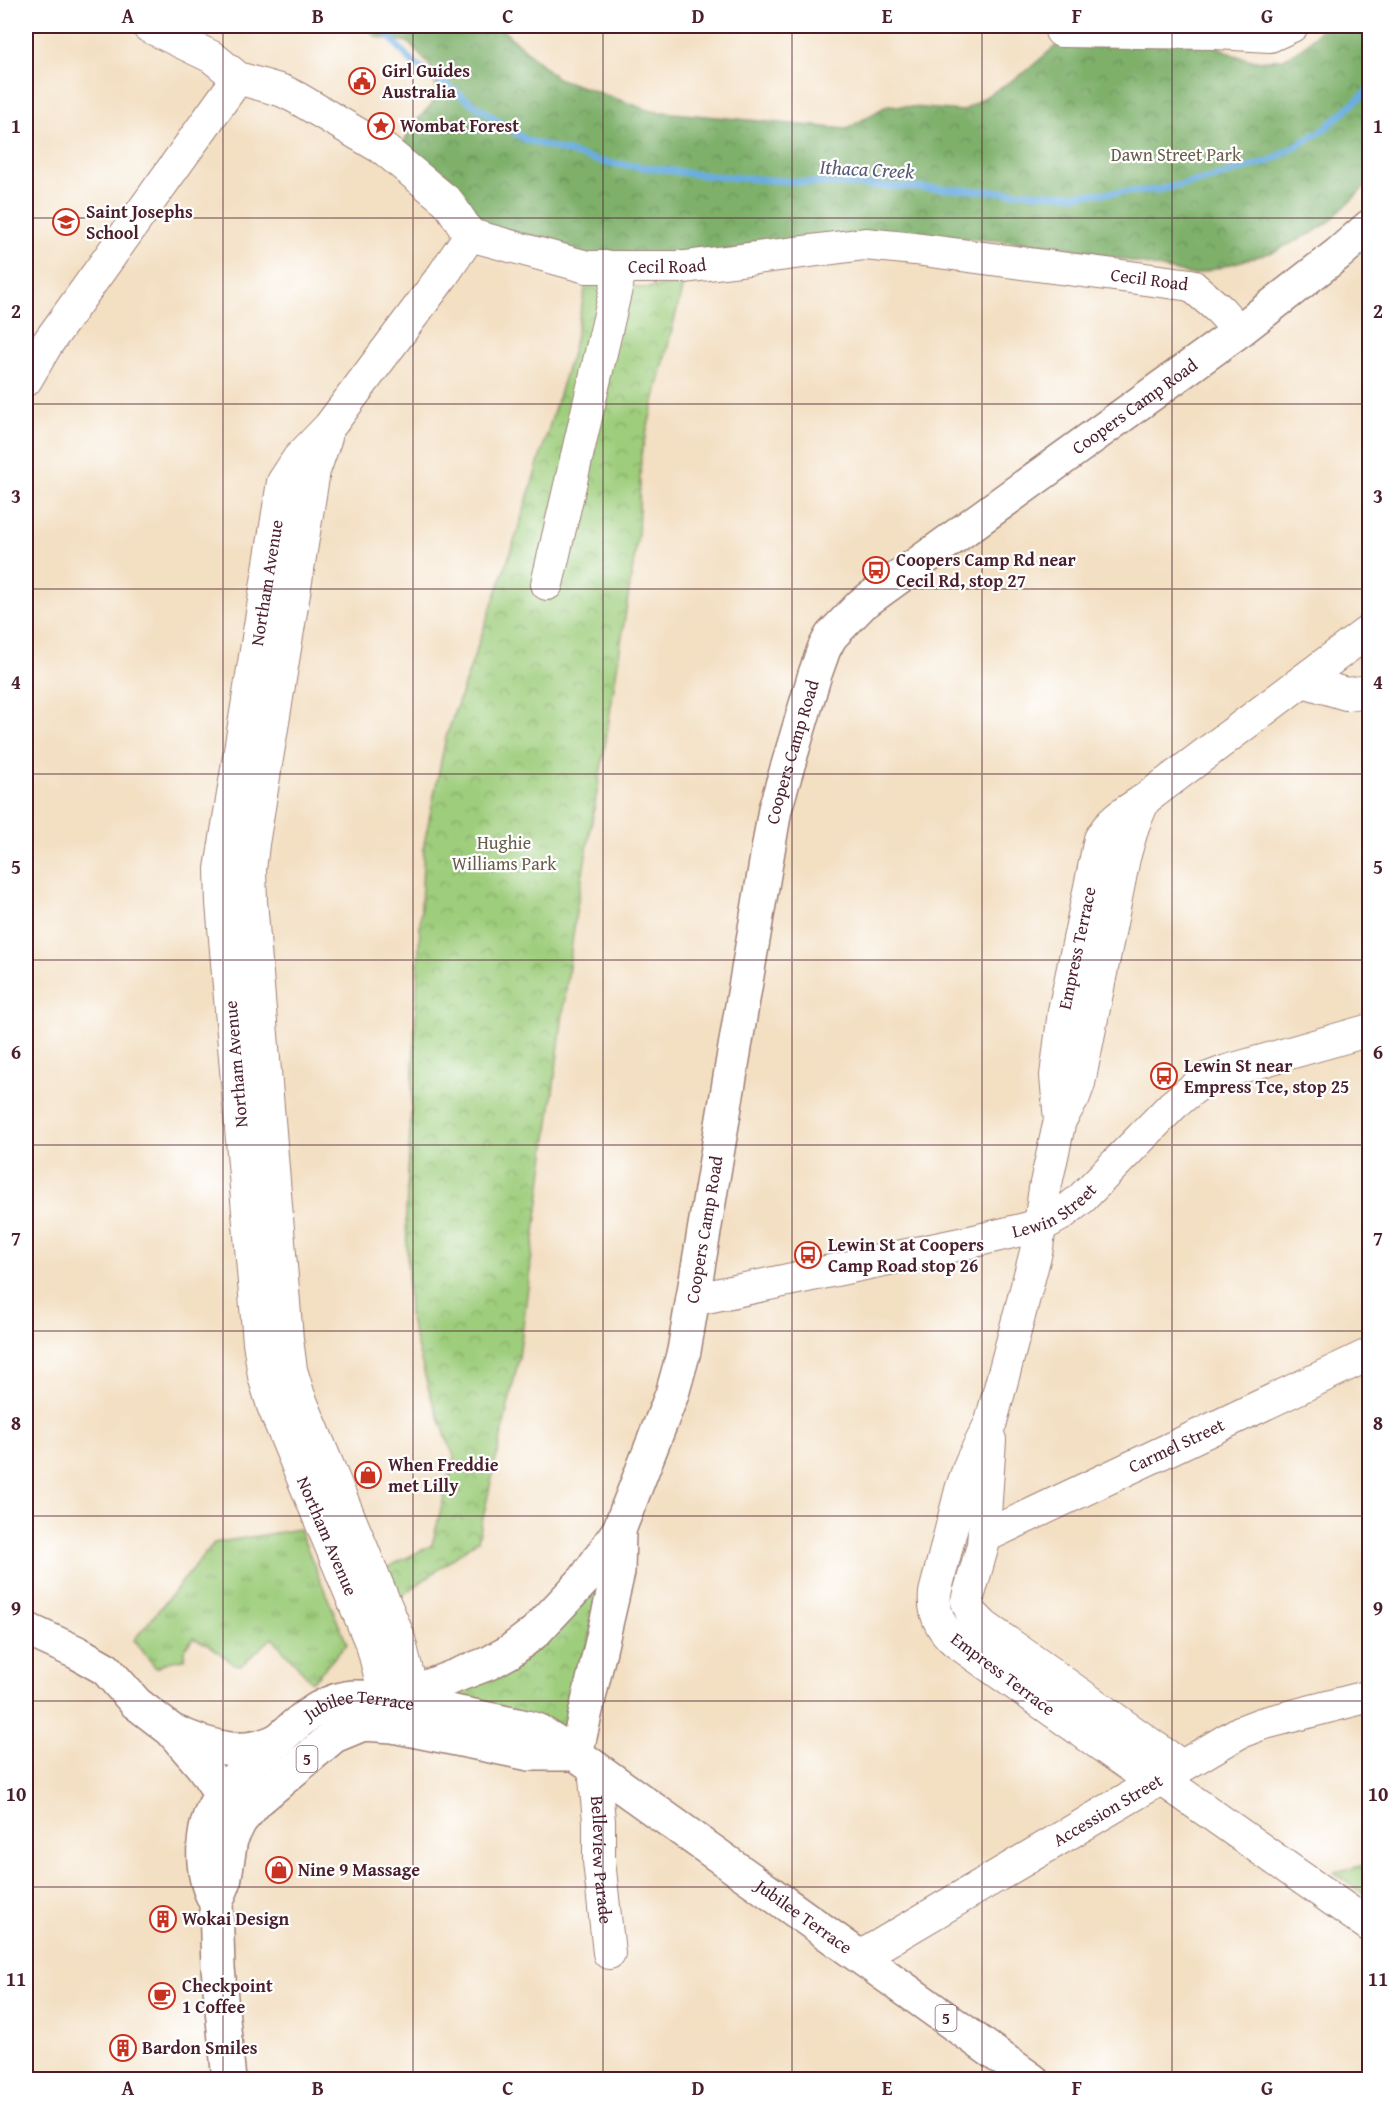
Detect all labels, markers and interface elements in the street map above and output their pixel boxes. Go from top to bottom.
text: A [122,1,135,30]
text: B [312,1,324,30]
text: C [502,1,514,30]
text: D [691,1,705,30]
text: E [882,1,893,30]
text: F [1072,1,1082,30]
text: G [1261,1,1273,30]
place label: Girl Guides Australia [382,57,470,105]
public building icon: Girl Guides Australia [347,66,377,96]
text: 1 [11,111,21,140]
place icon: Wombat Forest [366,111,396,141]
text: 1 [1373,111,1383,140]
place label: Wombat Forest [400,112,519,139]
park label: Dawn Street Park [1111,141,1242,168]
water label: Ithaca Creek [819,152,916,186]
place label: Saint Josephs School [86,198,193,246]
school or university icon: Saint Josephs School [51,207,81,237]
street label: Cecil Road [628,250,708,280]
street label: Cecil Road [1109,261,1190,298]
text: 2 [11,296,21,325]
text: 2 [1373,296,1383,325]
street label: Coopers Camp Road [1066,351,1203,461]
text: 3 [11,481,21,510]
text: 3 [1373,481,1383,510]
street label: Northam Avenue [243,518,290,648]
place label: Coopers Camp Rd near Cecil Rd, stop 27 [896,546,1077,594]
bus stop icon: Coopers Camp Rd near Cecil Rd, stop 27 [861,555,891,585]
text: 4 [11,667,21,696]
text: 4 [1373,667,1383,696]
street label: Coopers Camp Road [759,676,826,826]
park label: Hughie Williams Park [452,829,557,877]
text: 5 [11,852,21,881]
text: 5 [1373,852,1383,881]
street label: Empress Terrace [1051,884,1103,1012]
street label: Northam Avenue [217,999,254,1129]
text: 6 [11,1037,21,1066]
text: 6 [1373,1037,1383,1066]
place label: Lewin St near Empress Tce, stop 25 [1184,1052,1349,1100]
bus stop icon: Lewin St near Empress Tce, stop 25 [1149,1061,1179,1091]
street label: Coopers Camp Road [678,1153,730,1305]
street label: Lewin Street [1009,1176,1103,1245]
text: 7 [11,1223,21,1252]
text: 7 [1373,1223,1383,1252]
place label: Lewin St at Coopers Camp Road stop 26 [828,1231,984,1279]
bus stop icon: Lewin St at Coopers Camp Road stop 26 [793,1240,823,1270]
text: 8 [11,1408,21,1437]
text: 8 [1373,1408,1383,1437]
street label: Carmel Street [1124,1411,1229,1480]
place label: When Freddie met Lilly [388,1451,499,1499]
shop icon: When Freddie met Lilly [353,1460,383,1490]
street label: Northam Avenue [290,1472,365,1600]
text: 9 [11,1593,21,1622]
text: 9 [1373,1593,1383,1622]
street label: Empress Terrace [945,1625,1061,1722]
street label: Jubilee Terrace [296,1683,416,1728]
road number: 5 [296,1746,318,1772]
street label: Accession Street [1048,1766,1168,1853]
text: 10 [6,1779,26,1808]
text: 10 [1368,1779,1388,1808]
street label: Belleview Parade [584,1794,620,1925]
shop icon: Nine 9 Massage [264,1855,294,1885]
place label: Nine 9 Massage [298,1856,420,1883]
street label: Jubilee Terrace [749,1871,858,1960]
building icon: Wokai Design [148,1904,178,1934]
place label: Wokai Design [182,1905,290,1932]
text: 11 [6,1964,26,1993]
text: 11 [1368,1964,1388,1993]
place label: Checkpoint 1 Coffee [182,1972,273,2020]
cafe icon: Checkpoint 1 Coffee [147,1981,177,2011]
road number: 5 [936,2005,956,2031]
building icon: Bardon Smiles [108,2033,138,2063]
place label: Bardon Smiles [142,2034,258,2061]
text: A [122,2073,135,2102]
text: B [312,2073,324,2102]
text: C [502,2073,514,2102]
text: D [691,2073,705,2102]
text: E [882,2073,893,2102]
text: F [1072,2073,1082,2102]
text: G [1261,2073,1273,2102]

